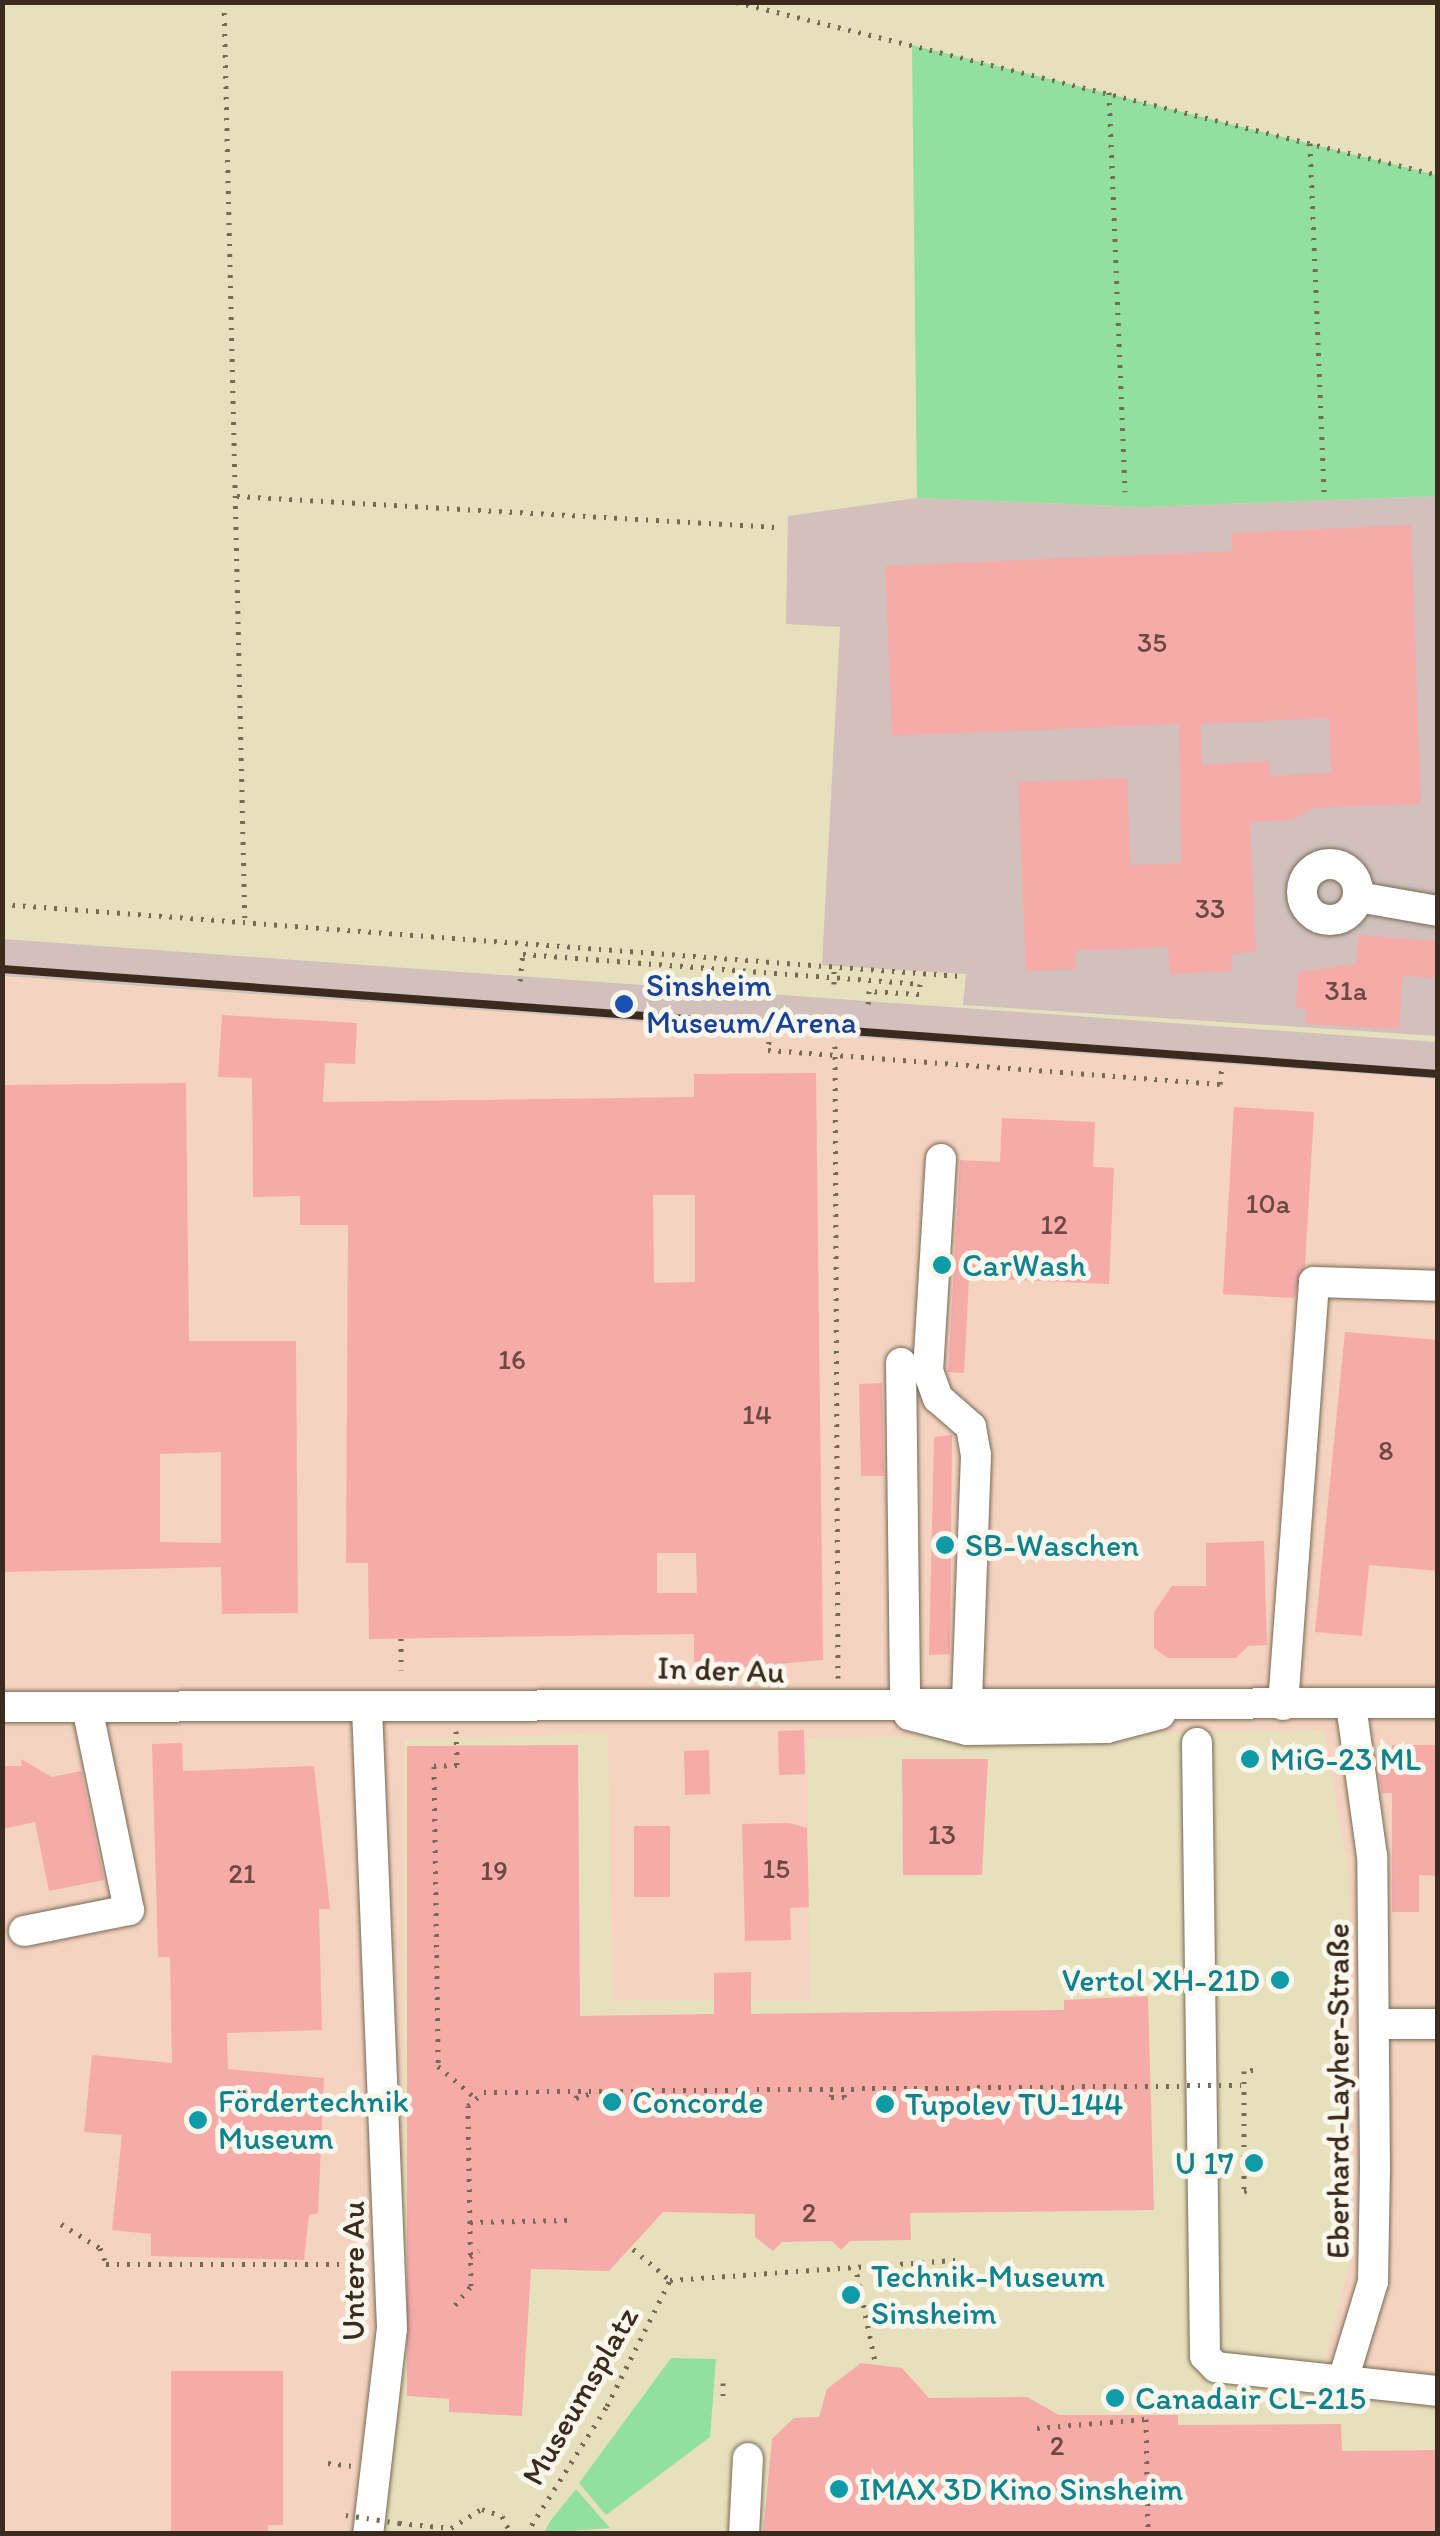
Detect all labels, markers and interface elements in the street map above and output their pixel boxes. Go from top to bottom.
house number: 35 [1137,625,1167,659]
house number: 33 [1195,891,1225,925]
place label: Sinsheim Museum/Arena [646,967,857,1042]
house number: 31a [1325,973,1367,1007]
marker: Sinsheim Museum/Arena [611,991,637,1017]
house number: 10a [1246,1186,1290,1220]
house number: 12 [1040,1207,1068,1241]
place label: CarWash [962,1246,1086,1284]
marker: CarWash [931,1254,953,1276]
house number: 16 [498,1342,526,1376]
house number: 14 [742,1397,772,1431]
house number: 8 [1378,1433,1394,1467]
place label: SB-Waschen [965,1526,1139,1564]
marker: SB-Waschen [934,1534,956,1556]
street label: In der Au [657,1649,785,1691]
place label: MiG-23 ML [1270,1740,1421,1778]
marker: MiG-23 ML [1239,1748,1261,1770]
house number: 13 [928,1817,956,1851]
house number: 15 [762,1851,790,1885]
house number: 19 [480,1853,508,1887]
house number: 21 [228,1856,256,1890]
street label: Eberhard-Layher-Straße [1319,1923,1357,2259]
place label: Vertol XH-21D [1062,1961,1260,1999]
marker: Vertol XH-21D [1269,1969,1291,1991]
place label: Fördertechnik Museum [218,2083,409,2158]
place label: Concorde [632,2083,764,2121]
place label: Tupolev TU-144 [905,2085,1123,2123]
marker: Concorde [601,2091,623,2113]
marker: Tupolev TU-144 [874,2093,896,2115]
marker: Fördertechnik Museum [187,2109,209,2131]
place label: U 17 [1175,2144,1234,2182]
marker: U 17 [1243,2152,1265,2174]
house number: 2 [802,2195,816,2229]
street label: Untere Au [334,2201,372,2341]
place label: Technik-Museum Sinsheim [871,2258,1105,2333]
marker: Technik-Museum Sinsheim [840,2284,862,2306]
street label: Museumsplatz [513,2300,647,2492]
place label: Canadair CL-215 [1135,2379,1366,2417]
marker: Canadair CL-215 [1104,2387,1126,2409]
house number: 2 [1050,2428,1064,2462]
place label: IMAX 3D Kino Sinsheim [859,2470,1185,2508]
marker: IMAX 3D Kino Sinsheim [828,2478,850,2500]

